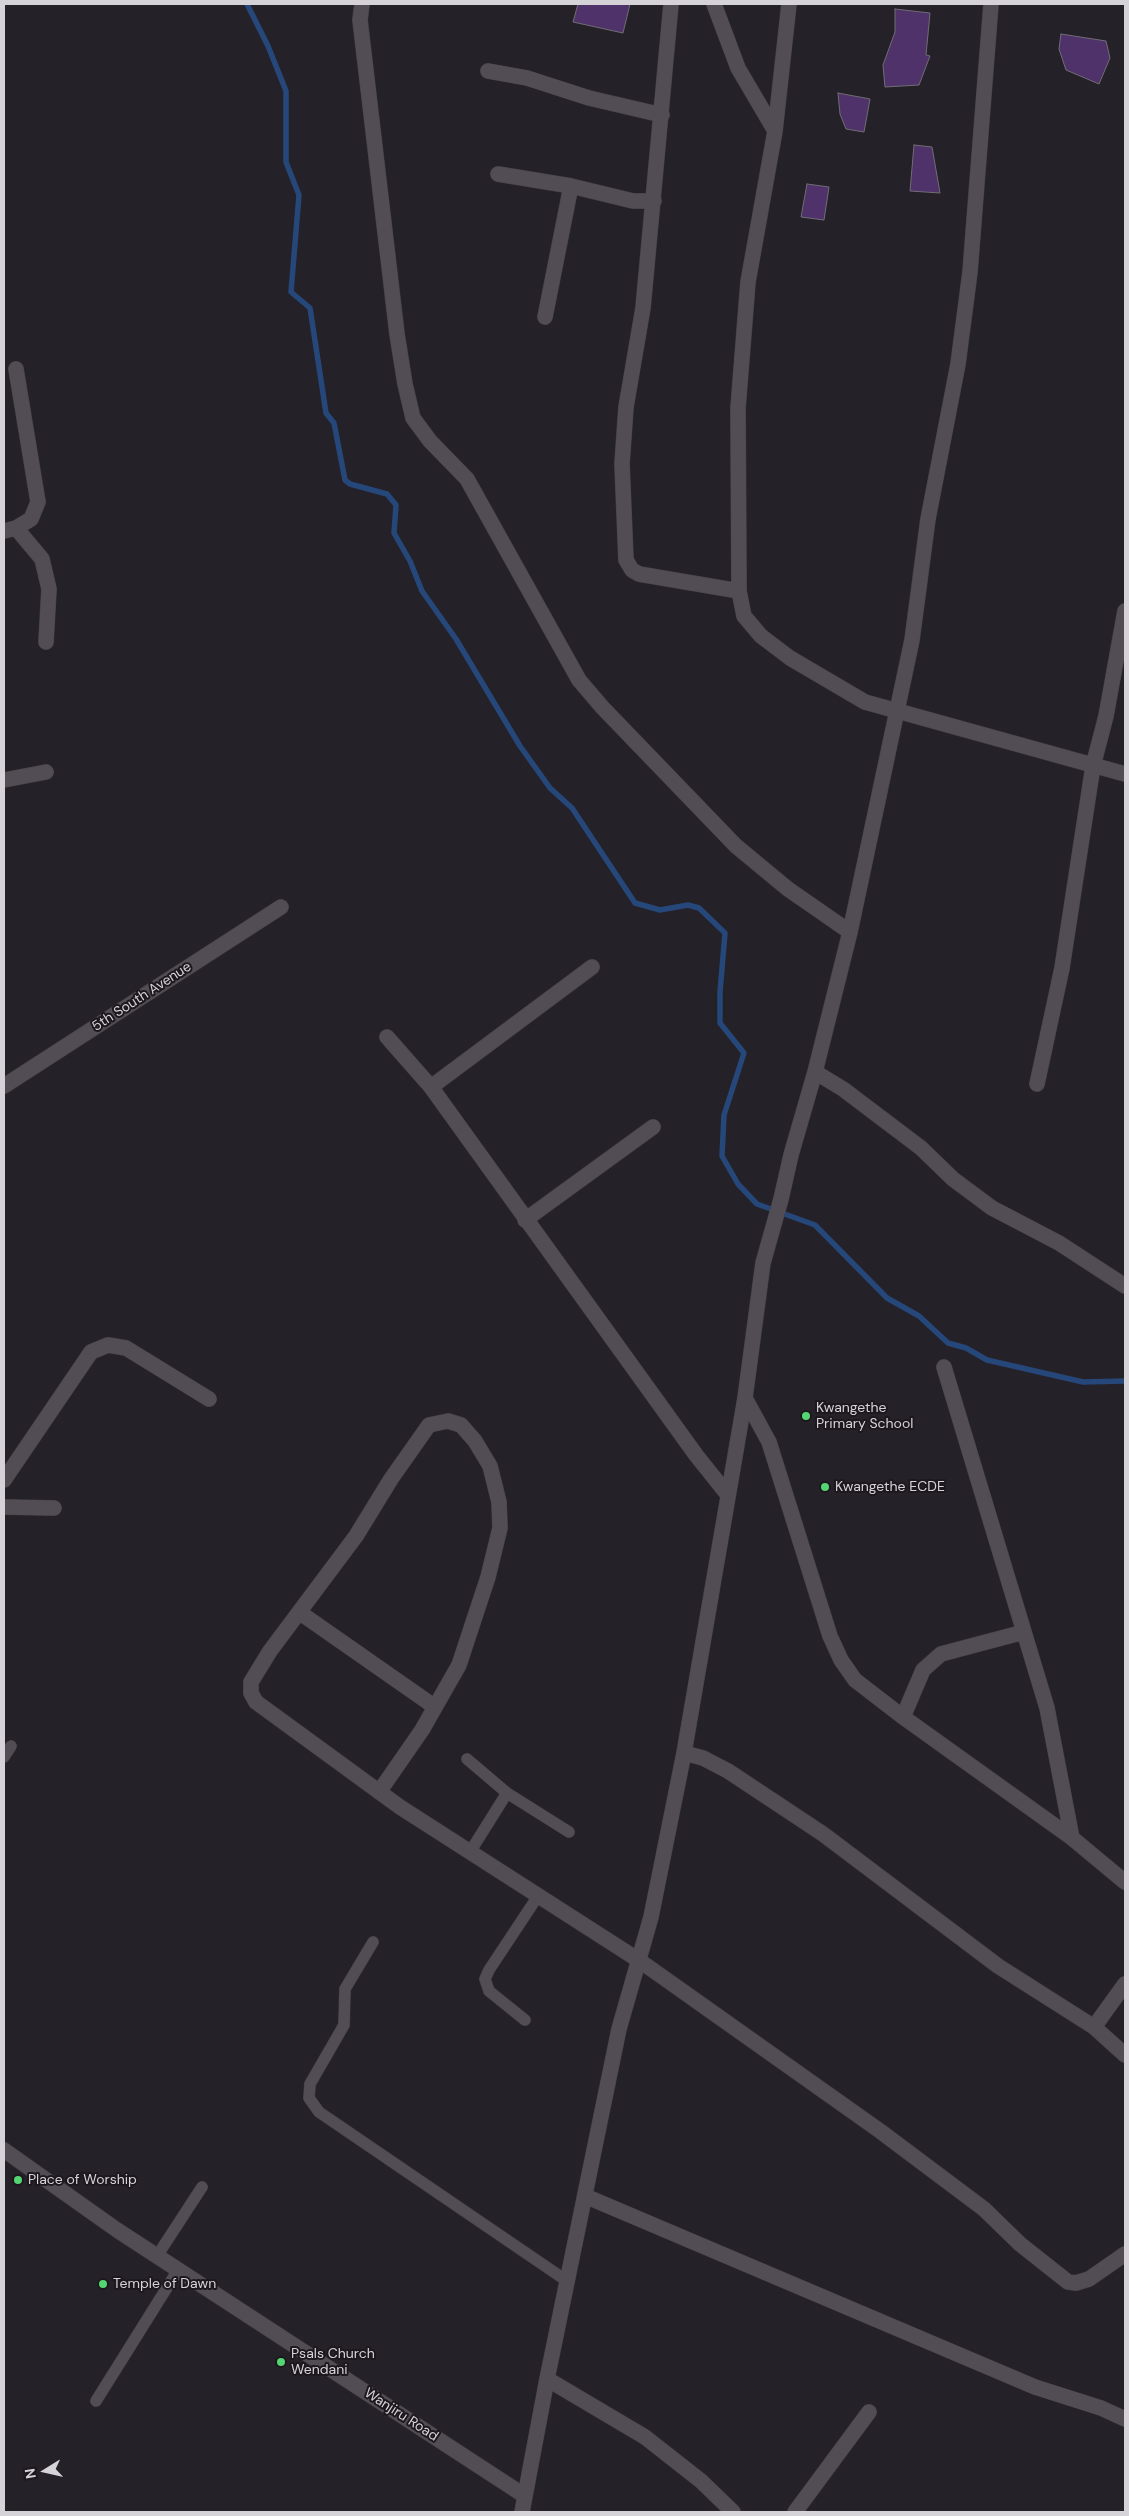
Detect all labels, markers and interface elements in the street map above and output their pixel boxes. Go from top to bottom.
street label: 5th South Avenue [89,959,195,1035]
place label: Kwangethe Primary School [816,1400,913,1432]
marker: Kwangethe Primary School [800,1410,812,1422]
place label: Kwangethe ECDE [835,1479,945,1495]
marker: Kwangethe ECDE [819,1481,831,1493]
place label: Place of Worship [28,2172,137,2188]
marker: Place of Worship [12,2174,24,2186]
place label: Temple of Dawn [113,2276,216,2292]
marker: Temple of Dawn [97,2278,109,2290]
place label: Psals Church Wendani [291,2346,375,2378]
marker: Psals Church Wendani [275,2356,287,2368]
street label: Wanjiru Road [361,2385,441,2445]
north arrow [20,2446,70,2496]
text: N [20,2467,40,2480]

